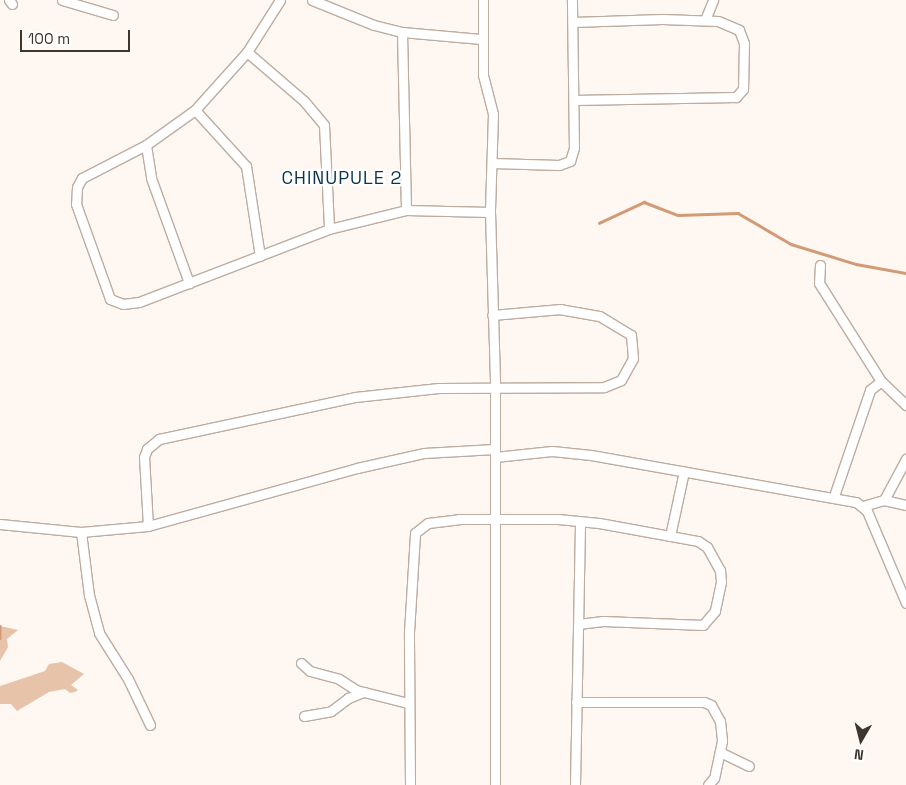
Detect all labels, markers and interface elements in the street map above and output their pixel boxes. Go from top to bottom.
scale bar [22,20,132,52]
text: 100 m [28,29,70,48]
district label: CHINUPULE 2 [280,167,404,189]
north arrow [836,715,886,765]
text: N [853,745,865,764]

